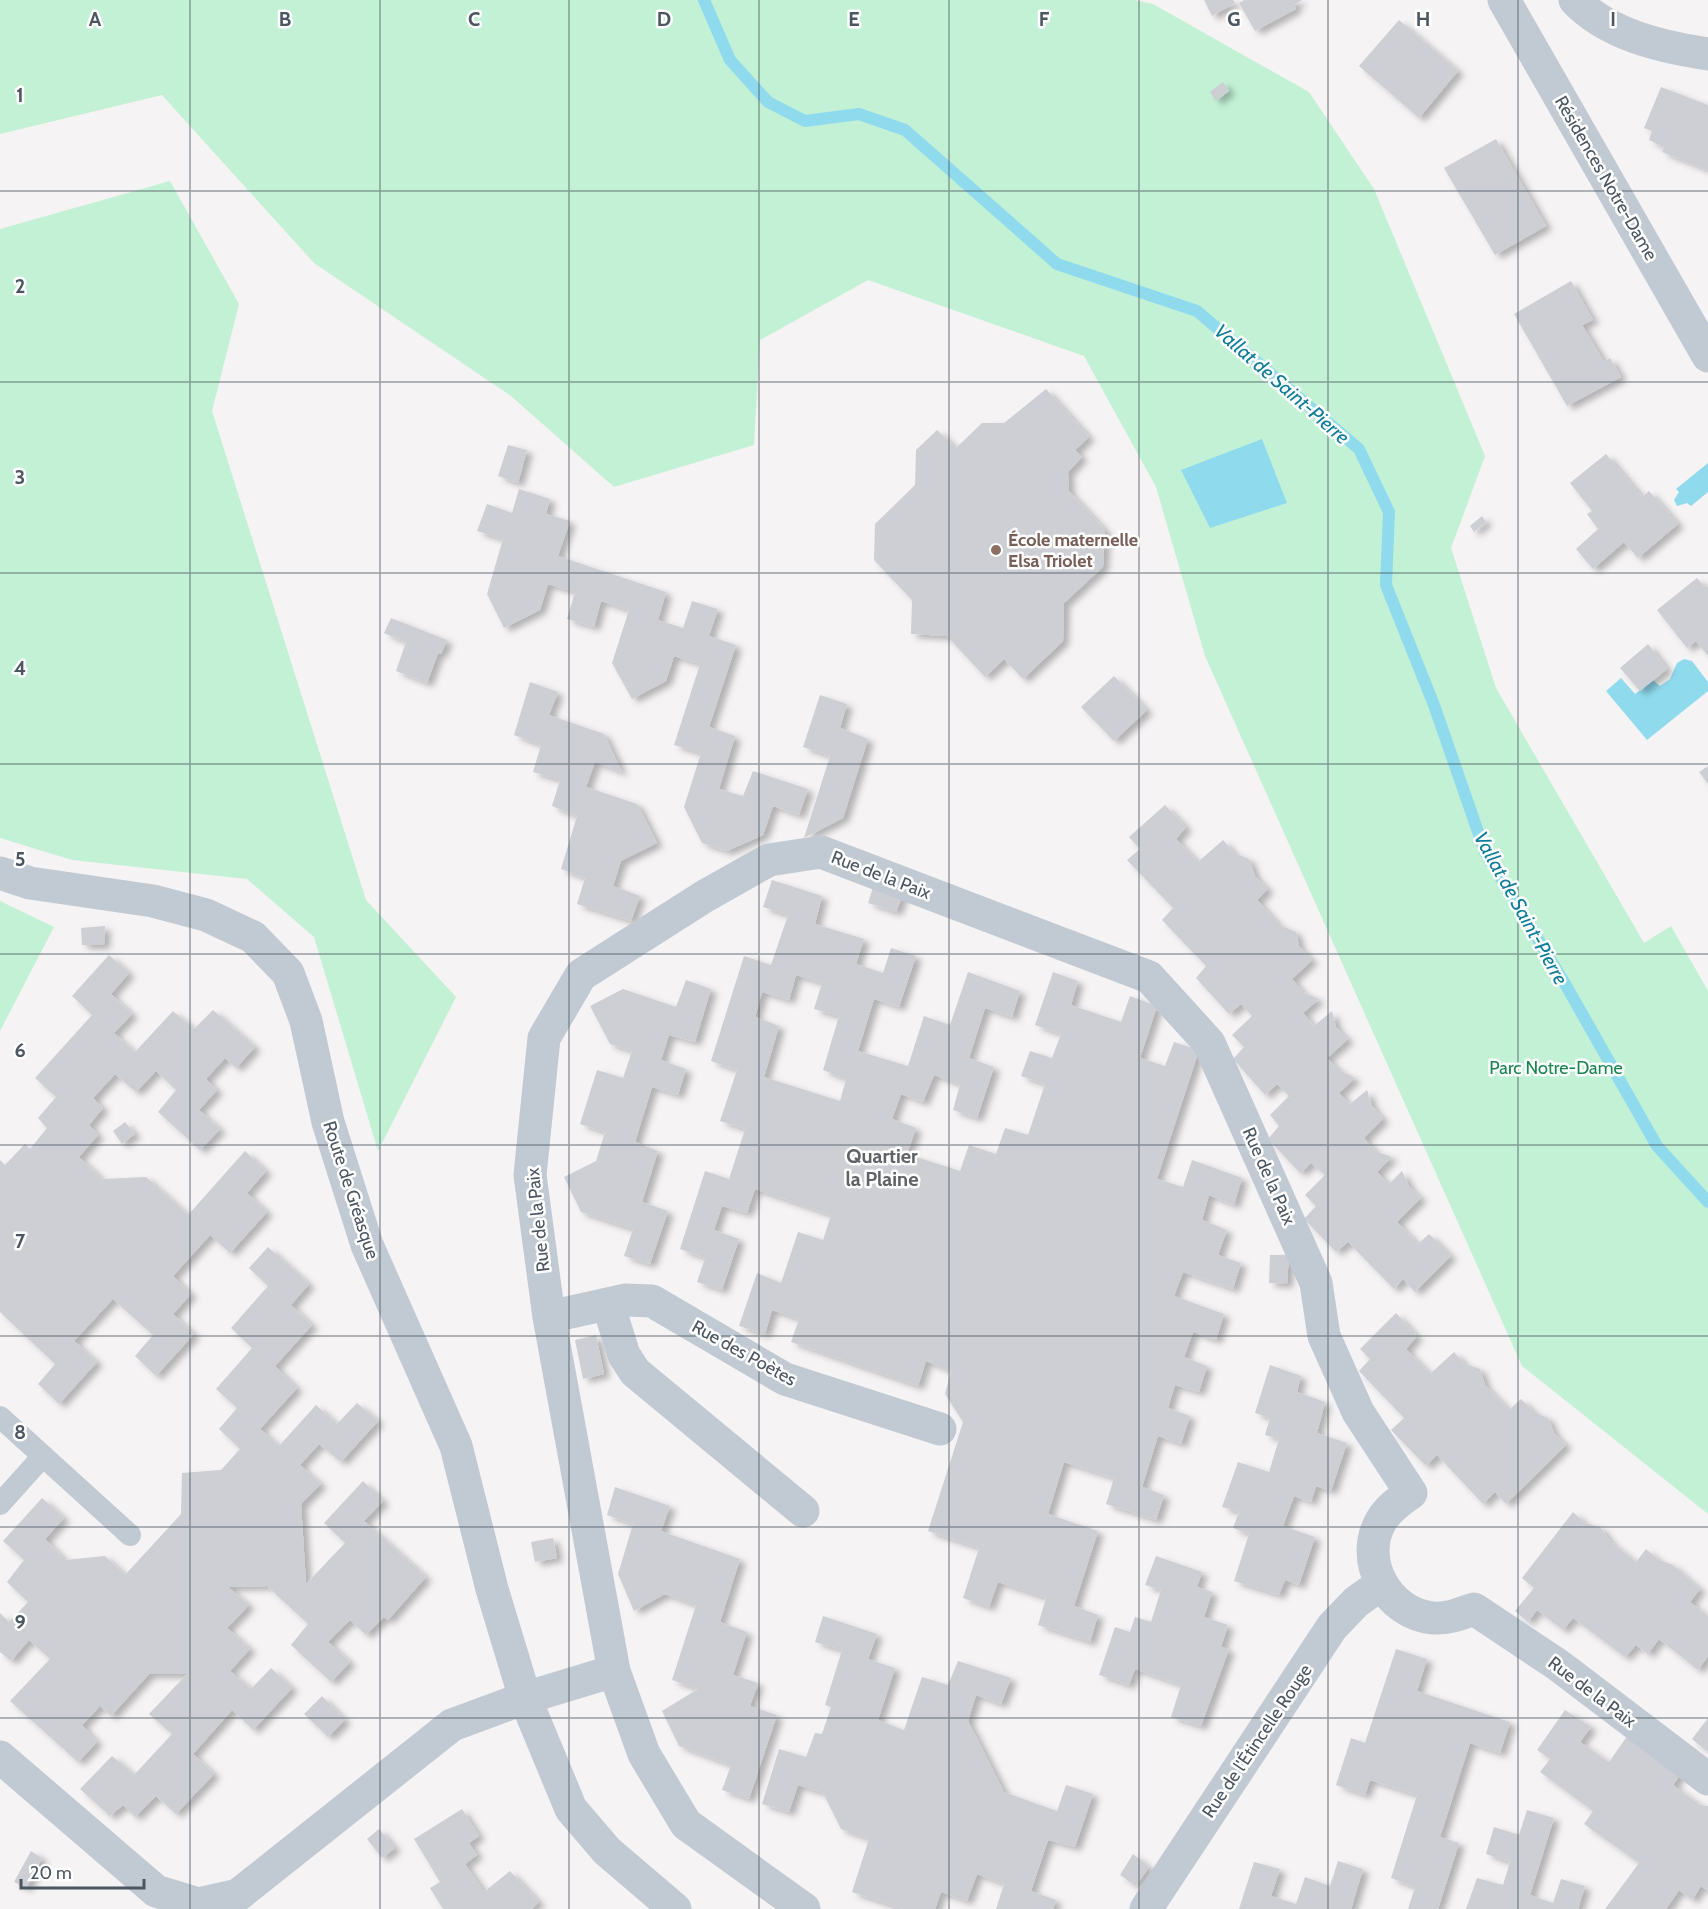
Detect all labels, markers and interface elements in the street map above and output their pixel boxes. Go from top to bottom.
text: A [89,7,102,31]
text: B [279,7,291,31]
text: C [468,7,480,31]
text: D [657,7,671,31]
text: E [848,7,860,31]
text: F [1039,7,1050,31]
text: G [1227,7,1241,31]
text: H [1416,7,1430,31]
text: I [1610,7,1616,31]
text: 1 [16,83,24,107]
street label: Résidences Notre-Dame [1550,92,1662,264]
text: 2 [15,274,25,298]
water label: Vallat de Saint-Pierre [1210,319,1354,449]
text: 3 [15,465,25,489]
place label: École maternelle Elsa Triolet [1008,529,1138,572]
marker: École maternelle Elsa Triolet [989,543,1003,557]
text: 4 [14,656,26,680]
water label: Vallat de Saint-Pierre [1469,827,1573,989]
street label: Rue de la Paix [828,846,934,904]
text: 5 [15,847,25,871]
text: 6 [14,1038,26,1062]
park label: Parc Notre-Dame [1489,1057,1623,1079]
street label: Route de Gréasque [318,1118,384,1262]
street label: Rue de la Paix [1238,1124,1301,1229]
district label: Quartier la Plaine [846,1144,918,1191]
street label: Rue de la Paix [522,1166,554,1273]
text: 7 [15,1229,26,1253]
street label: Rue des Poètes [688,1315,800,1391]
text: 8 [14,1420,26,1444]
text: 9 [14,1610,26,1634]
street label: Rue de la Paix [1544,1652,1641,1733]
street label: Rue de l'Étincelle Rouge [1197,1660,1317,1822]
scale bar [21,1852,144,1890]
text: 20 m [30,1862,72,1884]

